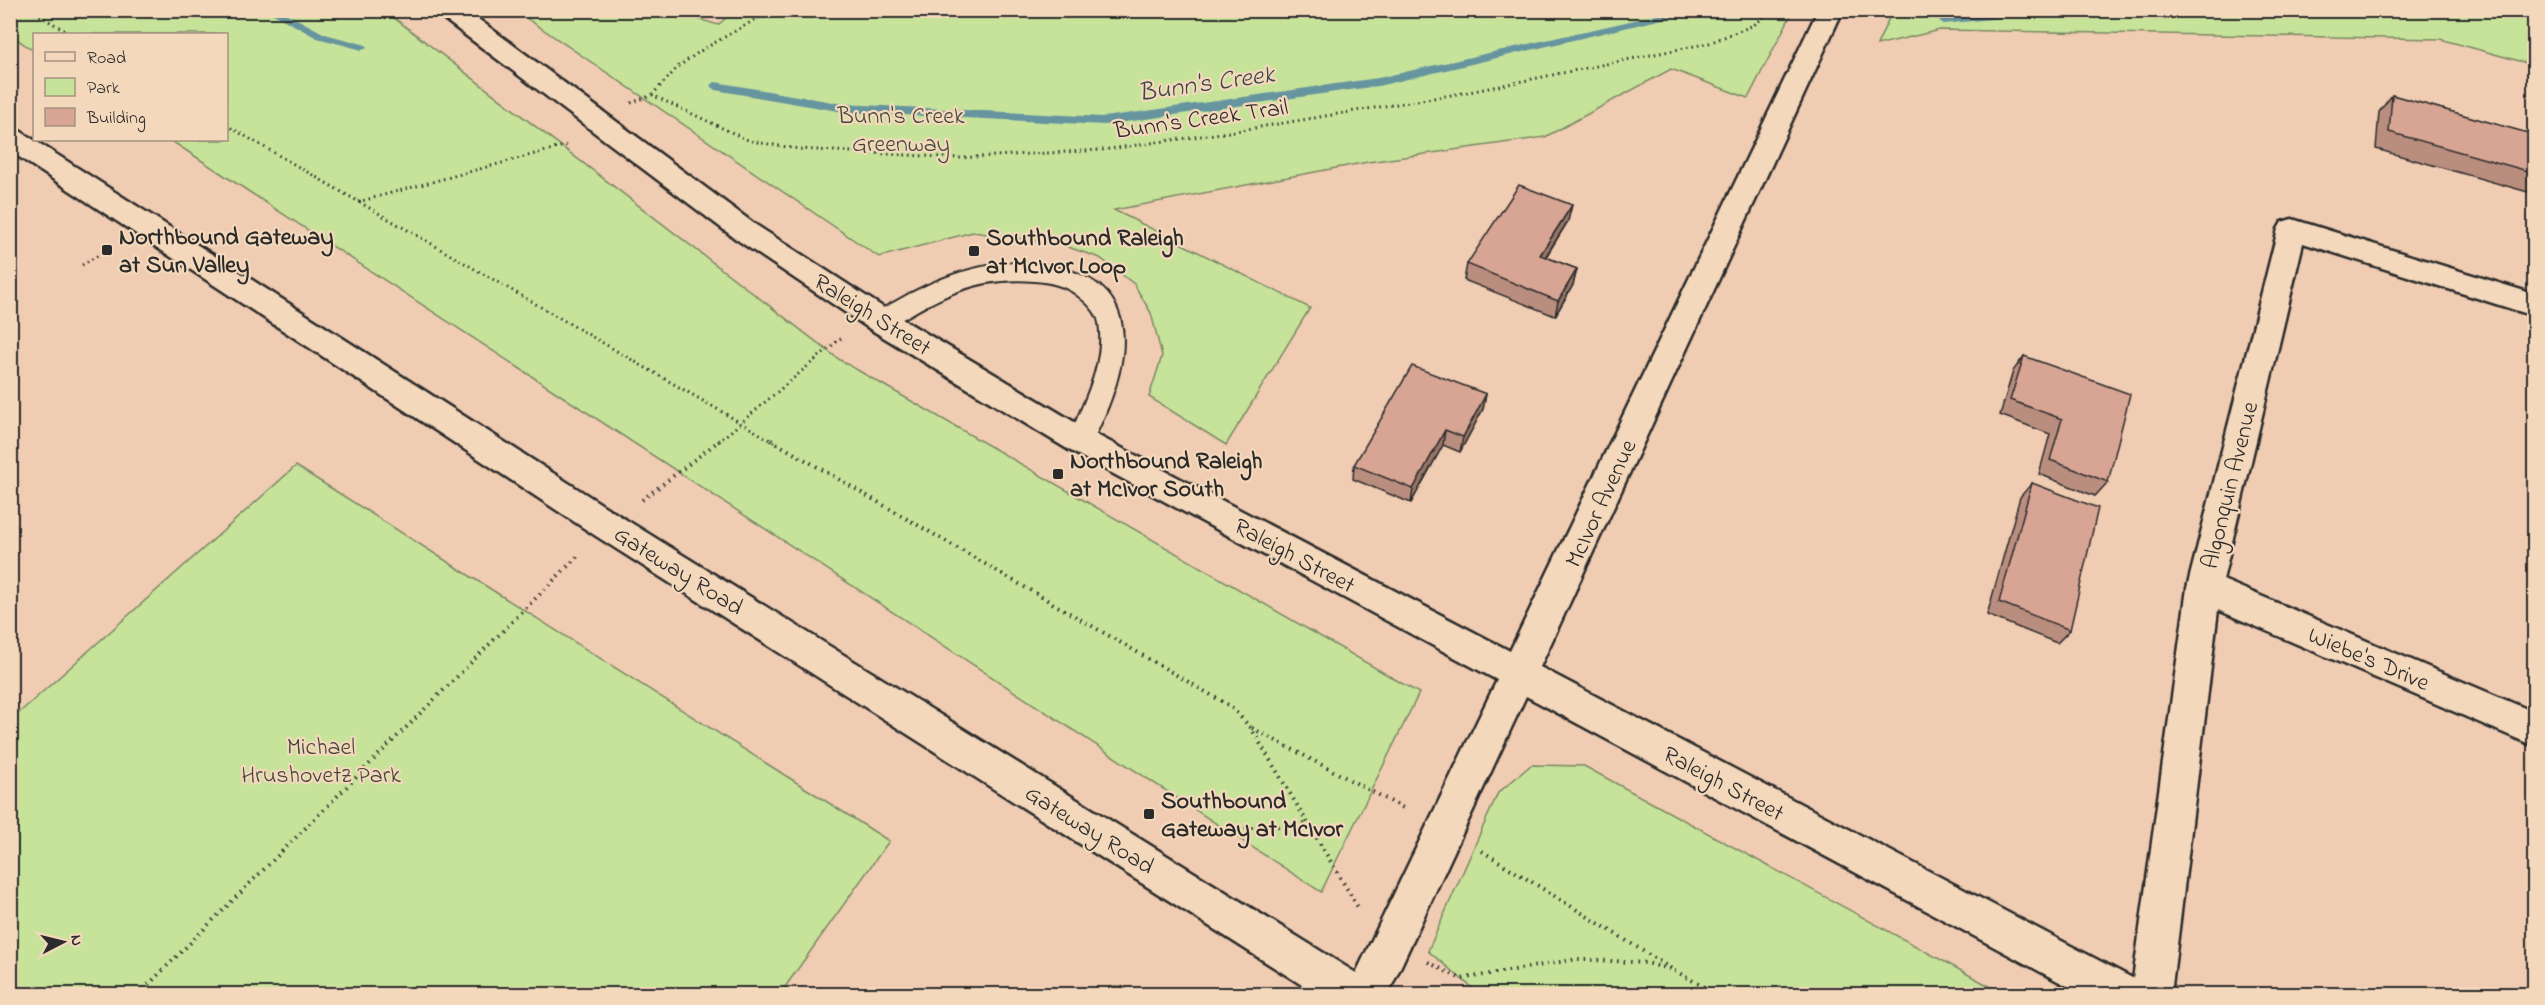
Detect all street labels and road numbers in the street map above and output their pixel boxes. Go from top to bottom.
street label: Bunn's Creek Trail [1111,91,1291,150]
street label: Raleigh Street [806,266,937,366]
street label: Algonquin Avenue [2194,398,2269,573]
street label: McIvor Avenue [1557,434,1647,574]
street label: Raleigh Street [1227,511,1361,604]
street label: Gateway Road [606,518,750,627]
street label: Wiebe's Drive [2302,619,2435,702]
street label: Raleigh Street [1656,739,1790,832]
street label: Gateway Road [1017,777,1161,886]

